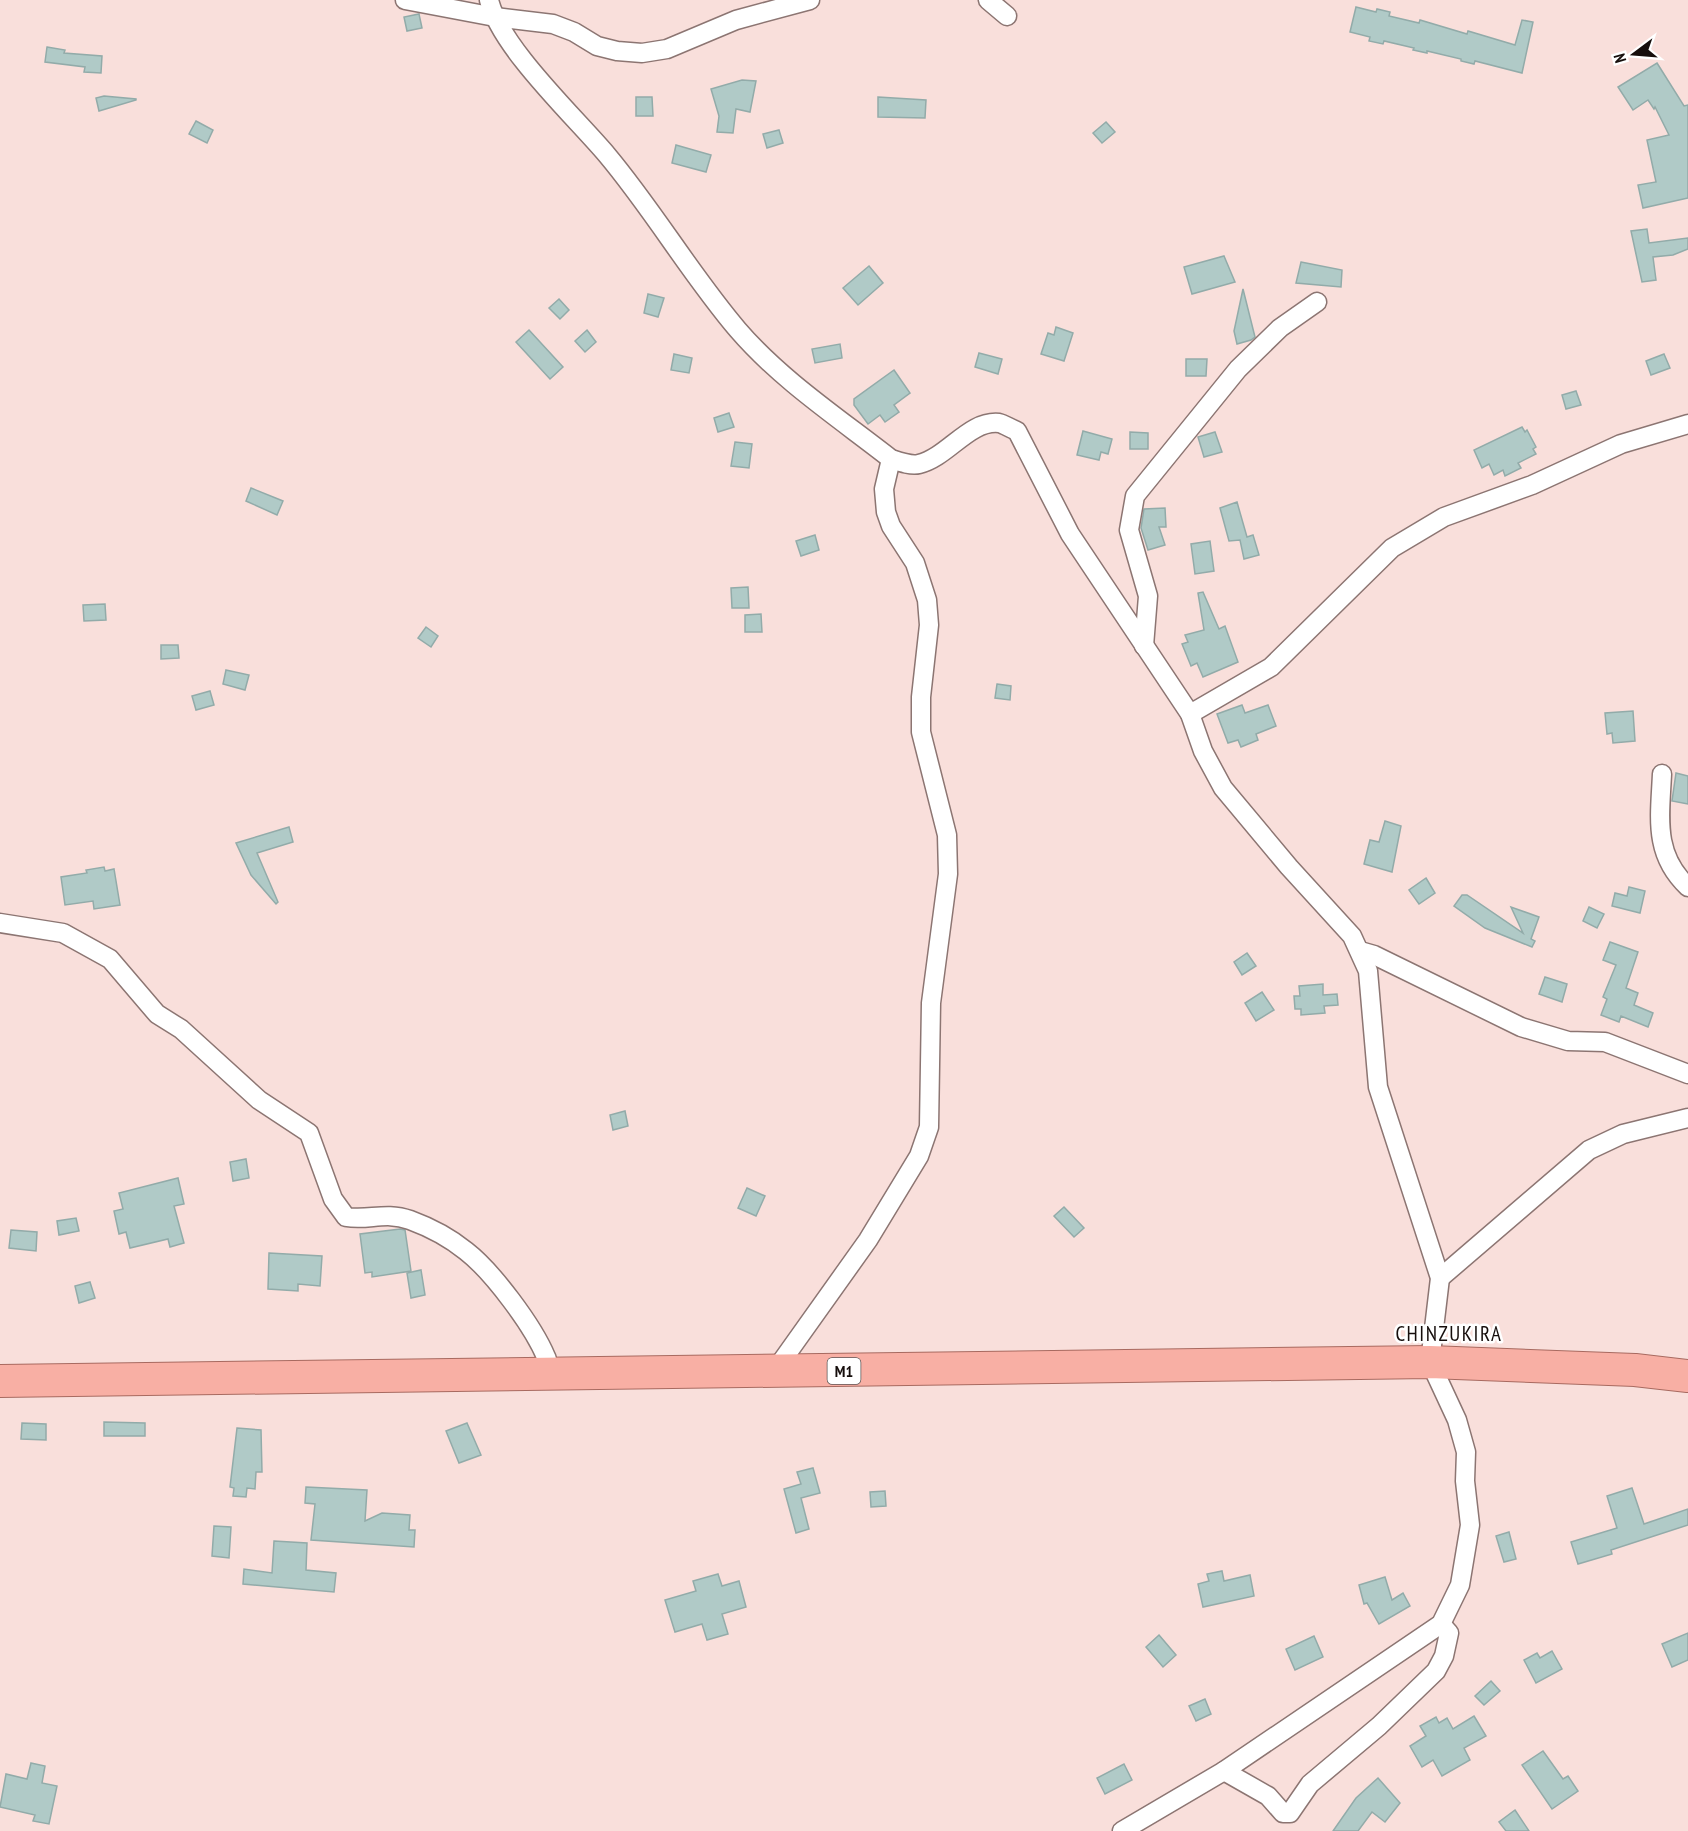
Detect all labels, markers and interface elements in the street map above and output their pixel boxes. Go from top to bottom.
north arrow [1604,24,1664,84]
text: N [1609,51,1630,65]
district label: CHINZUKIRA [1395,1320,1503,1347]
road number: M1 [828,1358,860,1384]

